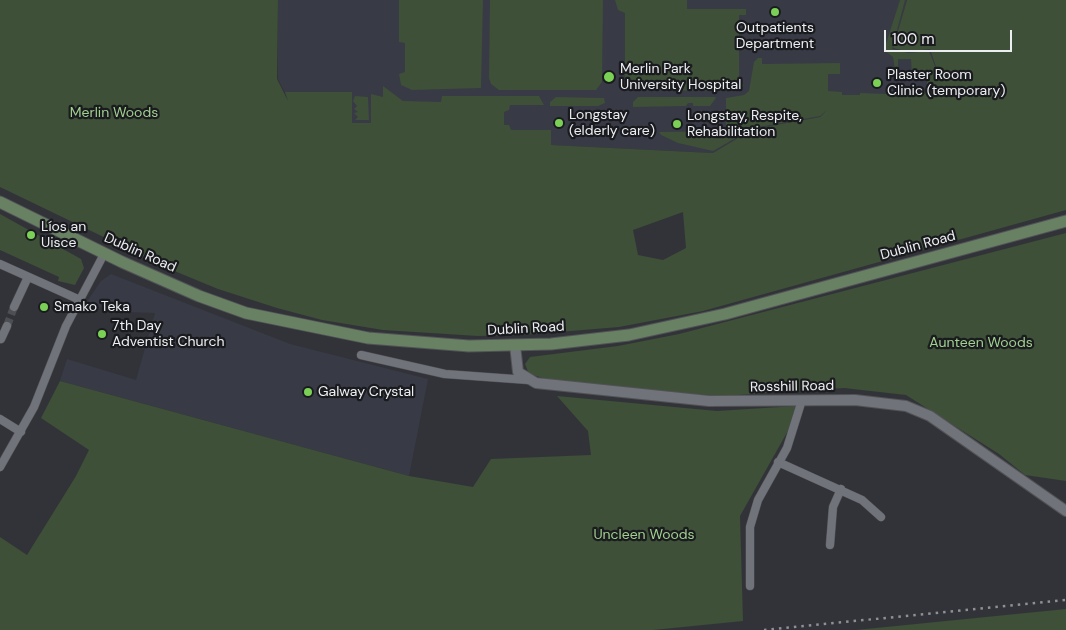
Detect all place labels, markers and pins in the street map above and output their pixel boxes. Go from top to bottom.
marker: Outpatients Department [769,6,781,18]
place label: Outpatients Department [736,20,814,52]
place label: Merlin Park University Hospital [620,61,741,94]
place label: Plaster Room Clinic (temporary) [887,67,1005,100]
marker: Merlin Park University Hospital [602,70,616,84]
marker: Plaster Room Clinic (temporary) [871,77,883,89]
place label: Longstay (elderly care) [569,107,655,140]
place label: Longstay, Respite, Rehabilitation [687,108,802,140]
marker: Longstay (elderly care) [553,117,565,129]
marker: Longstay, Respite, Rehabilitation [671,118,683,130]
place label: Líos an Uisce [41,219,86,252]
marker: Líos an Uisce [25,229,37,241]
place label: Smako Teka [54,299,130,315]
marker: Smako Teka [38,301,50,313]
place label: 7th Day Adventist Church [112,318,225,351]
marker: 7th Day Adventist Church [96,328,108,340]
place label: Galway Crystal [318,384,414,400]
marker: Galway Crystal [302,386,314,398]

